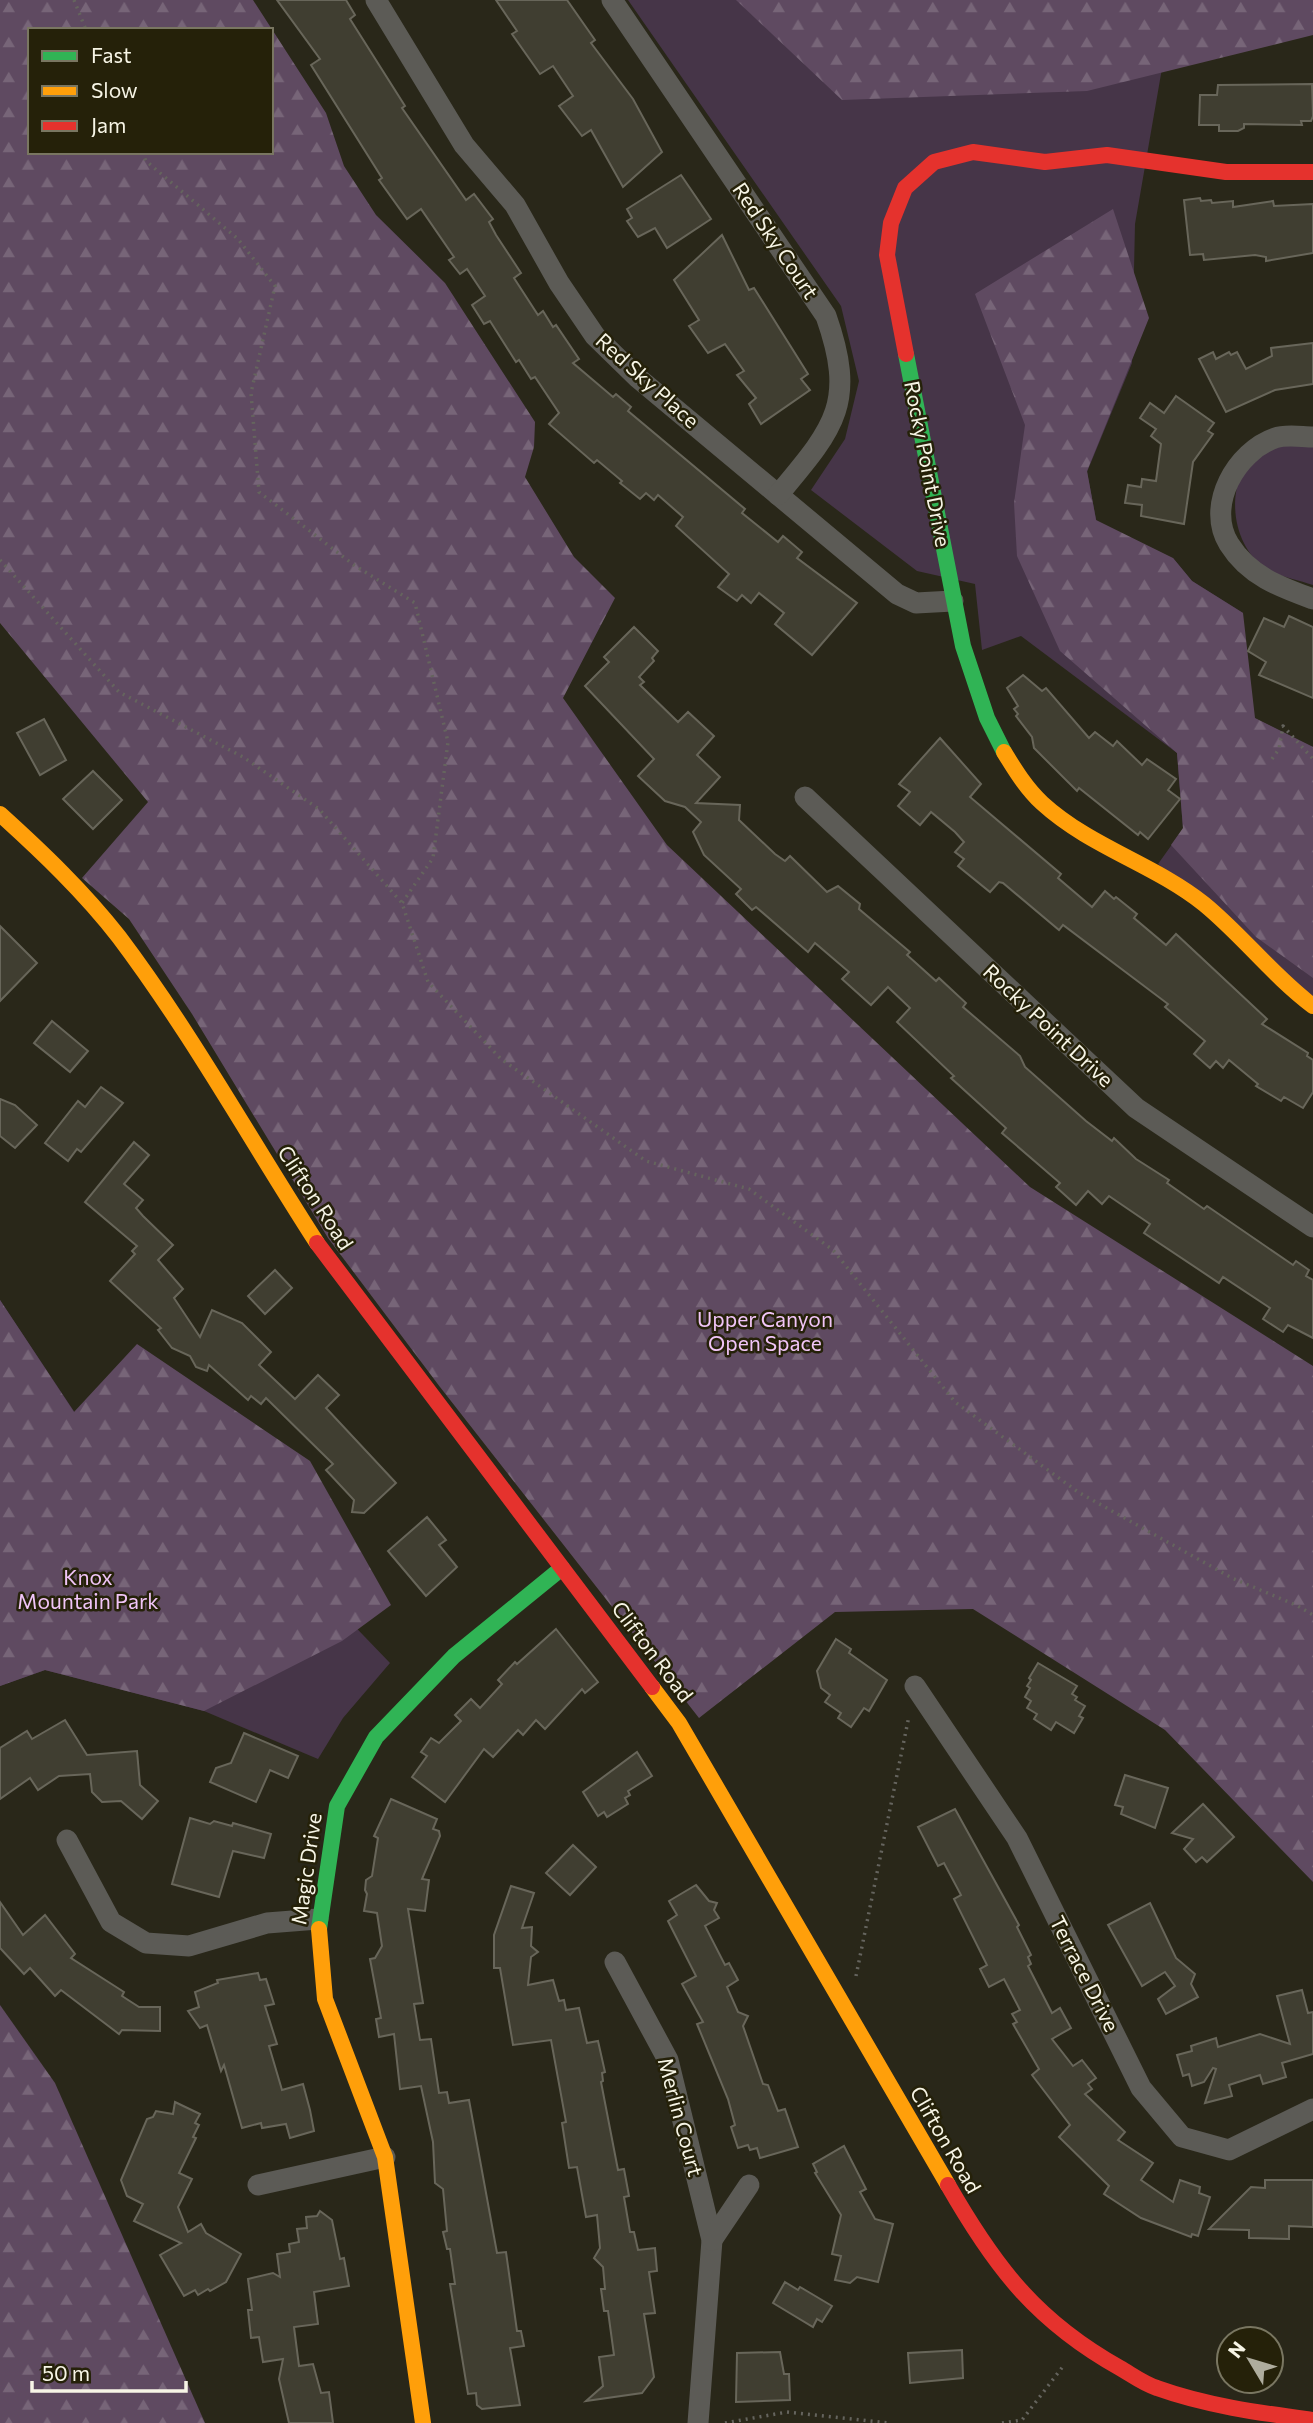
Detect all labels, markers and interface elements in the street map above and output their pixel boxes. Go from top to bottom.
legend [28,28,273,154]
text: Fast [91,42,132,67]
text: Slow [91,77,138,102]
text: Jam [91,112,126,137]
street label: Red Sky Court [728,177,824,303]
street label: Red Sky Place [591,327,705,433]
street label: Rocky Point Drive [900,379,957,549]
street label: Rocky Point Drive [979,958,1119,1092]
street label: Clifton Road [273,1140,359,1254]
park label: Upper Canyon Open Space [697,1306,833,1355]
park label: Knox Mountain Park [17,1564,159,1613]
street label: Clifton Road [607,1596,699,1706]
street label: Magic Drive [285,1811,326,1926]
street label: Terrace Drive [1045,1911,1125,2035]
street label: Merlin Court [654,2054,709,2179]
street label: Clifton Road [906,2081,987,2197]
north arrow [1215,2325,1285,2395]
text: N [1223,2337,1250,2362]
scale bar [32,2350,186,2394]
text: 50 m [42,2360,90,2385]

